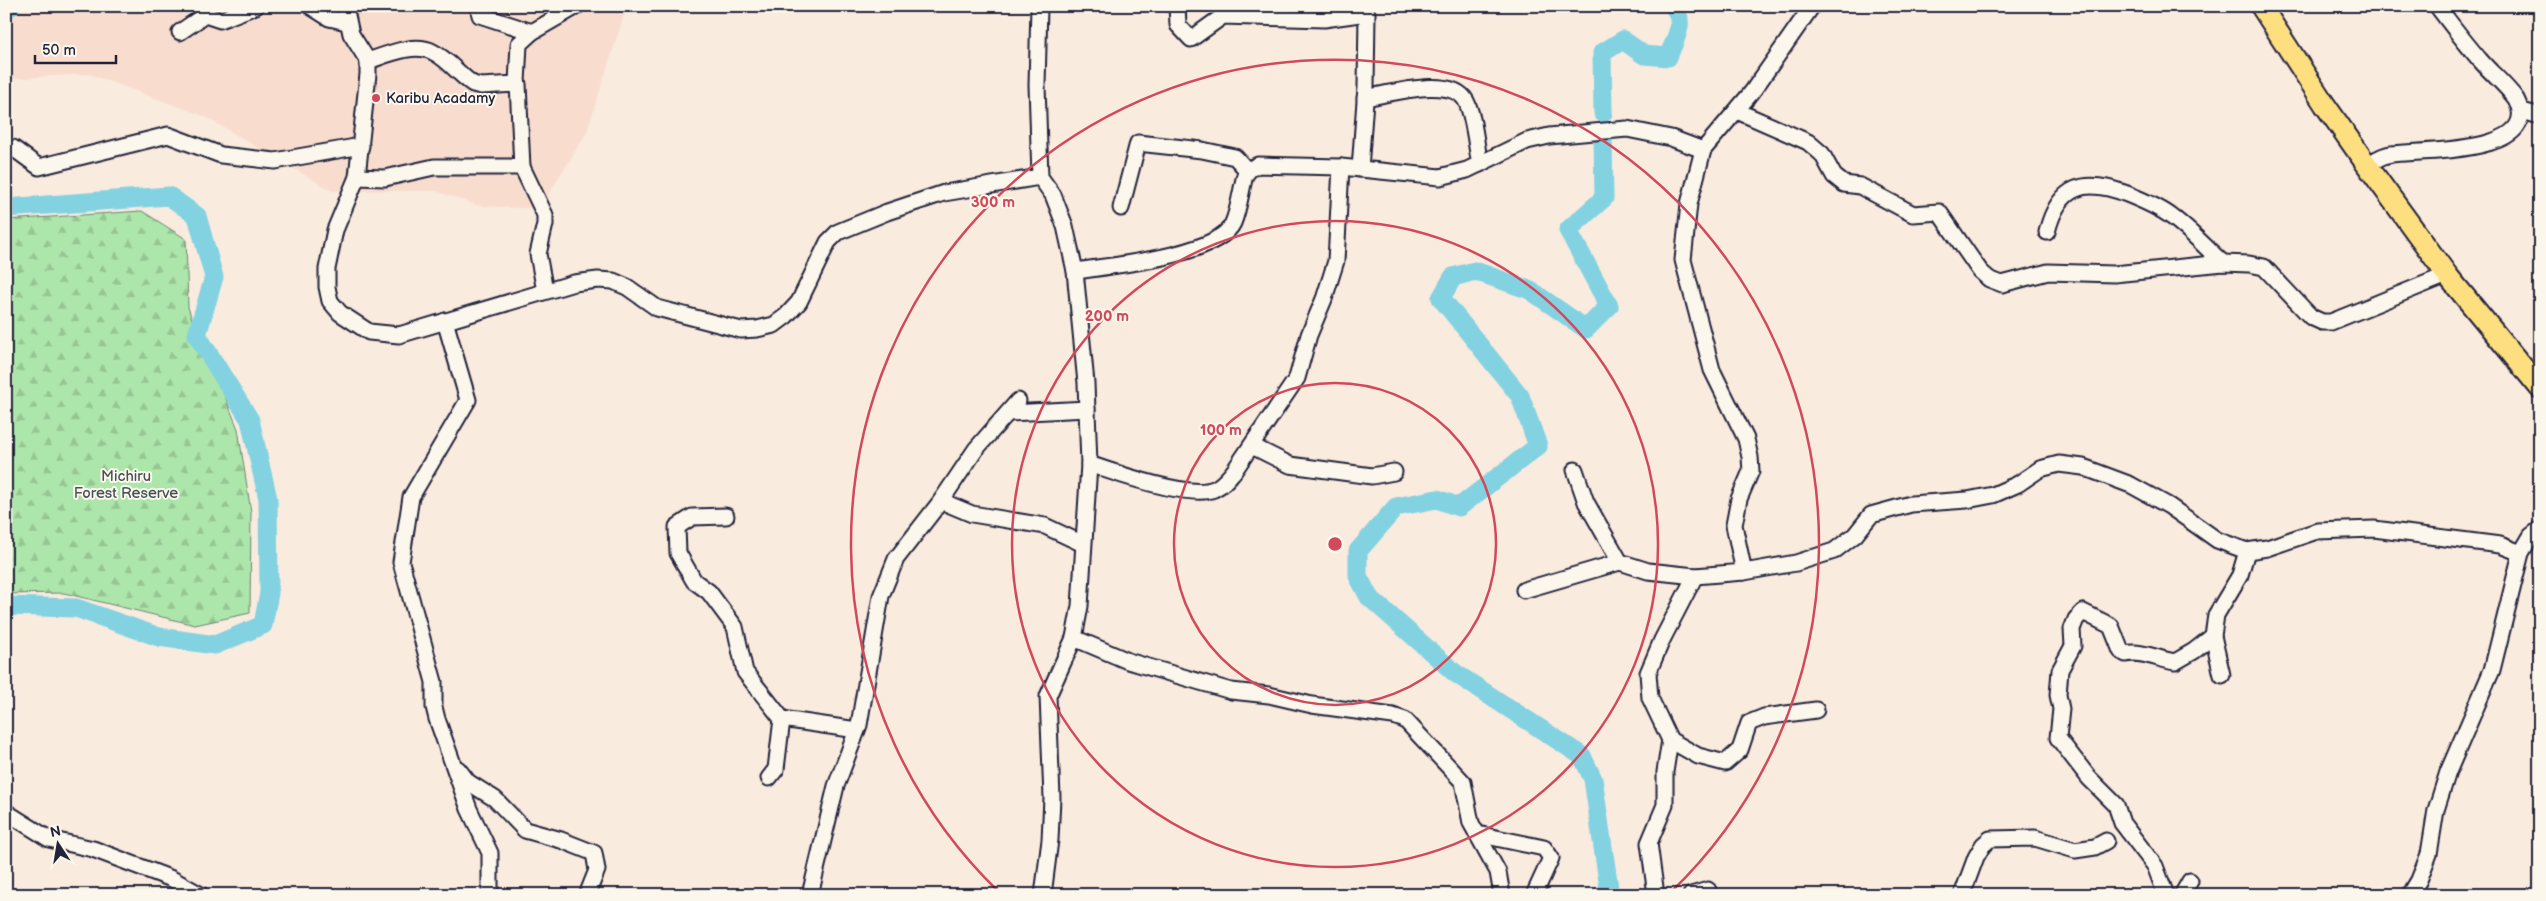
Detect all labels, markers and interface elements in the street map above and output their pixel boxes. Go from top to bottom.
scale bar [35,32,116,64]
text: 50 m [42,41,76,60]
place label: Karibu Acadamy [386,89,495,108]
marker: Karibu Acadamy [370,92,382,104]
text: 300 m [971,193,1015,212]
text: 200 m [1085,307,1129,326]
text: 100 m [1200,421,1242,440]
park label: Michiru Forest Reserve [74,467,178,503]
centre of rings [1326,535,1344,553]
north arrow [32,818,82,868]
text: N [48,822,62,841]

